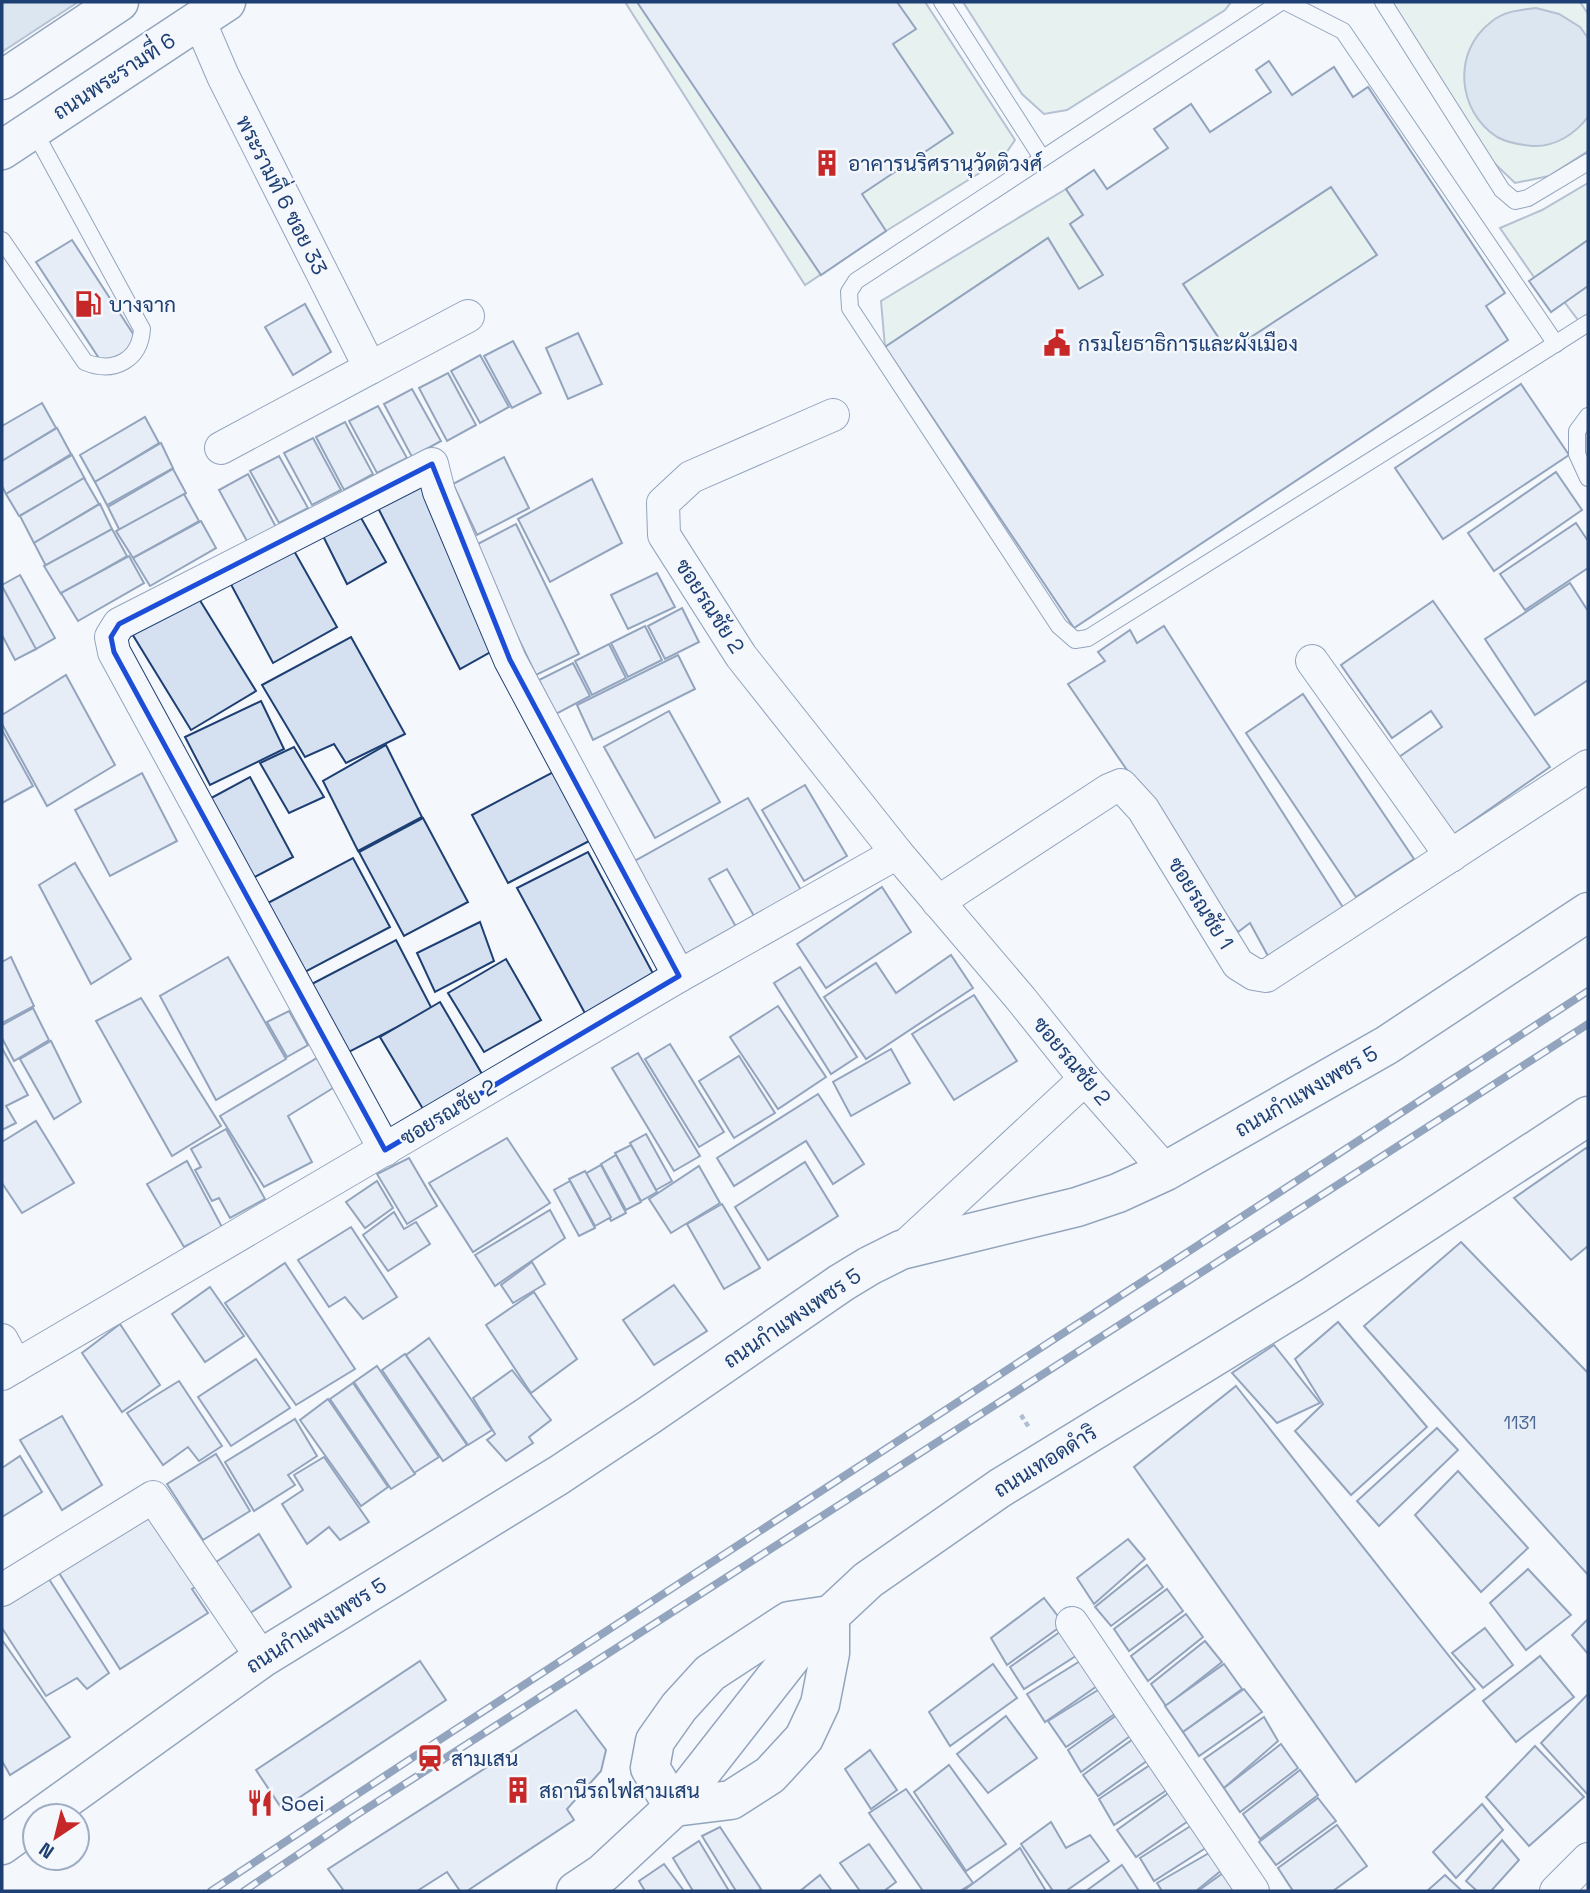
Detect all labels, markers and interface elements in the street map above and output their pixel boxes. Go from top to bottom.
street label: ถนนพระรามที่ 6 [44,21,180,126]
street label: พระรามที่ 6 ซอย 33 [230,108,339,279]
building icon: อาคารนริศรานุวัดติวงศ์ [812,148,842,178]
place label: อาคารนริศรานุวัดติวงศ์ [848,150,1042,178]
fuel station icon: บางจาก [73,289,103,319]
place label: บางจาก [109,291,176,318]
public building icon: กรมโยธาธิการและผังเมือง [1042,328,1072,358]
place label: กรมโยธาธิการและผังเมือง [1078,330,1298,357]
street label: ซอยรณชัย 2 [669,553,751,659]
street label: ซอยรณชัย 1 [1162,852,1240,954]
street label: ซอยรณชัย 2 [1027,1011,1117,1111]
street label: ถนนกำแพงเพชร 5 [1230,1039,1382,1143]
street label: ซอยรณชัย 2 [395,1073,501,1151]
street label: ถนนกำแพงเพชร 5 [718,1262,866,1374]
house number: 1131 [1503,1411,1537,1434]
street label: ถนนเทอดดำริ [988,1419,1102,1503]
street label: ถนนกำแพงเพชร 5 [241,1571,391,1679]
station icon: สามเสน [415,1743,445,1773]
place label: สามเสน [451,1745,518,1772]
building icon: สถานีรถไฟสามเสน [503,1775,533,1805]
place label: สถานีรถไฟสามเสน [539,1777,700,1804]
restaurant icon: Soei [245,1788,275,1818]
place label: Soei [281,1790,324,1817]
north arrow [21,1802,91,1872]
text: N [34,1837,59,1864]

